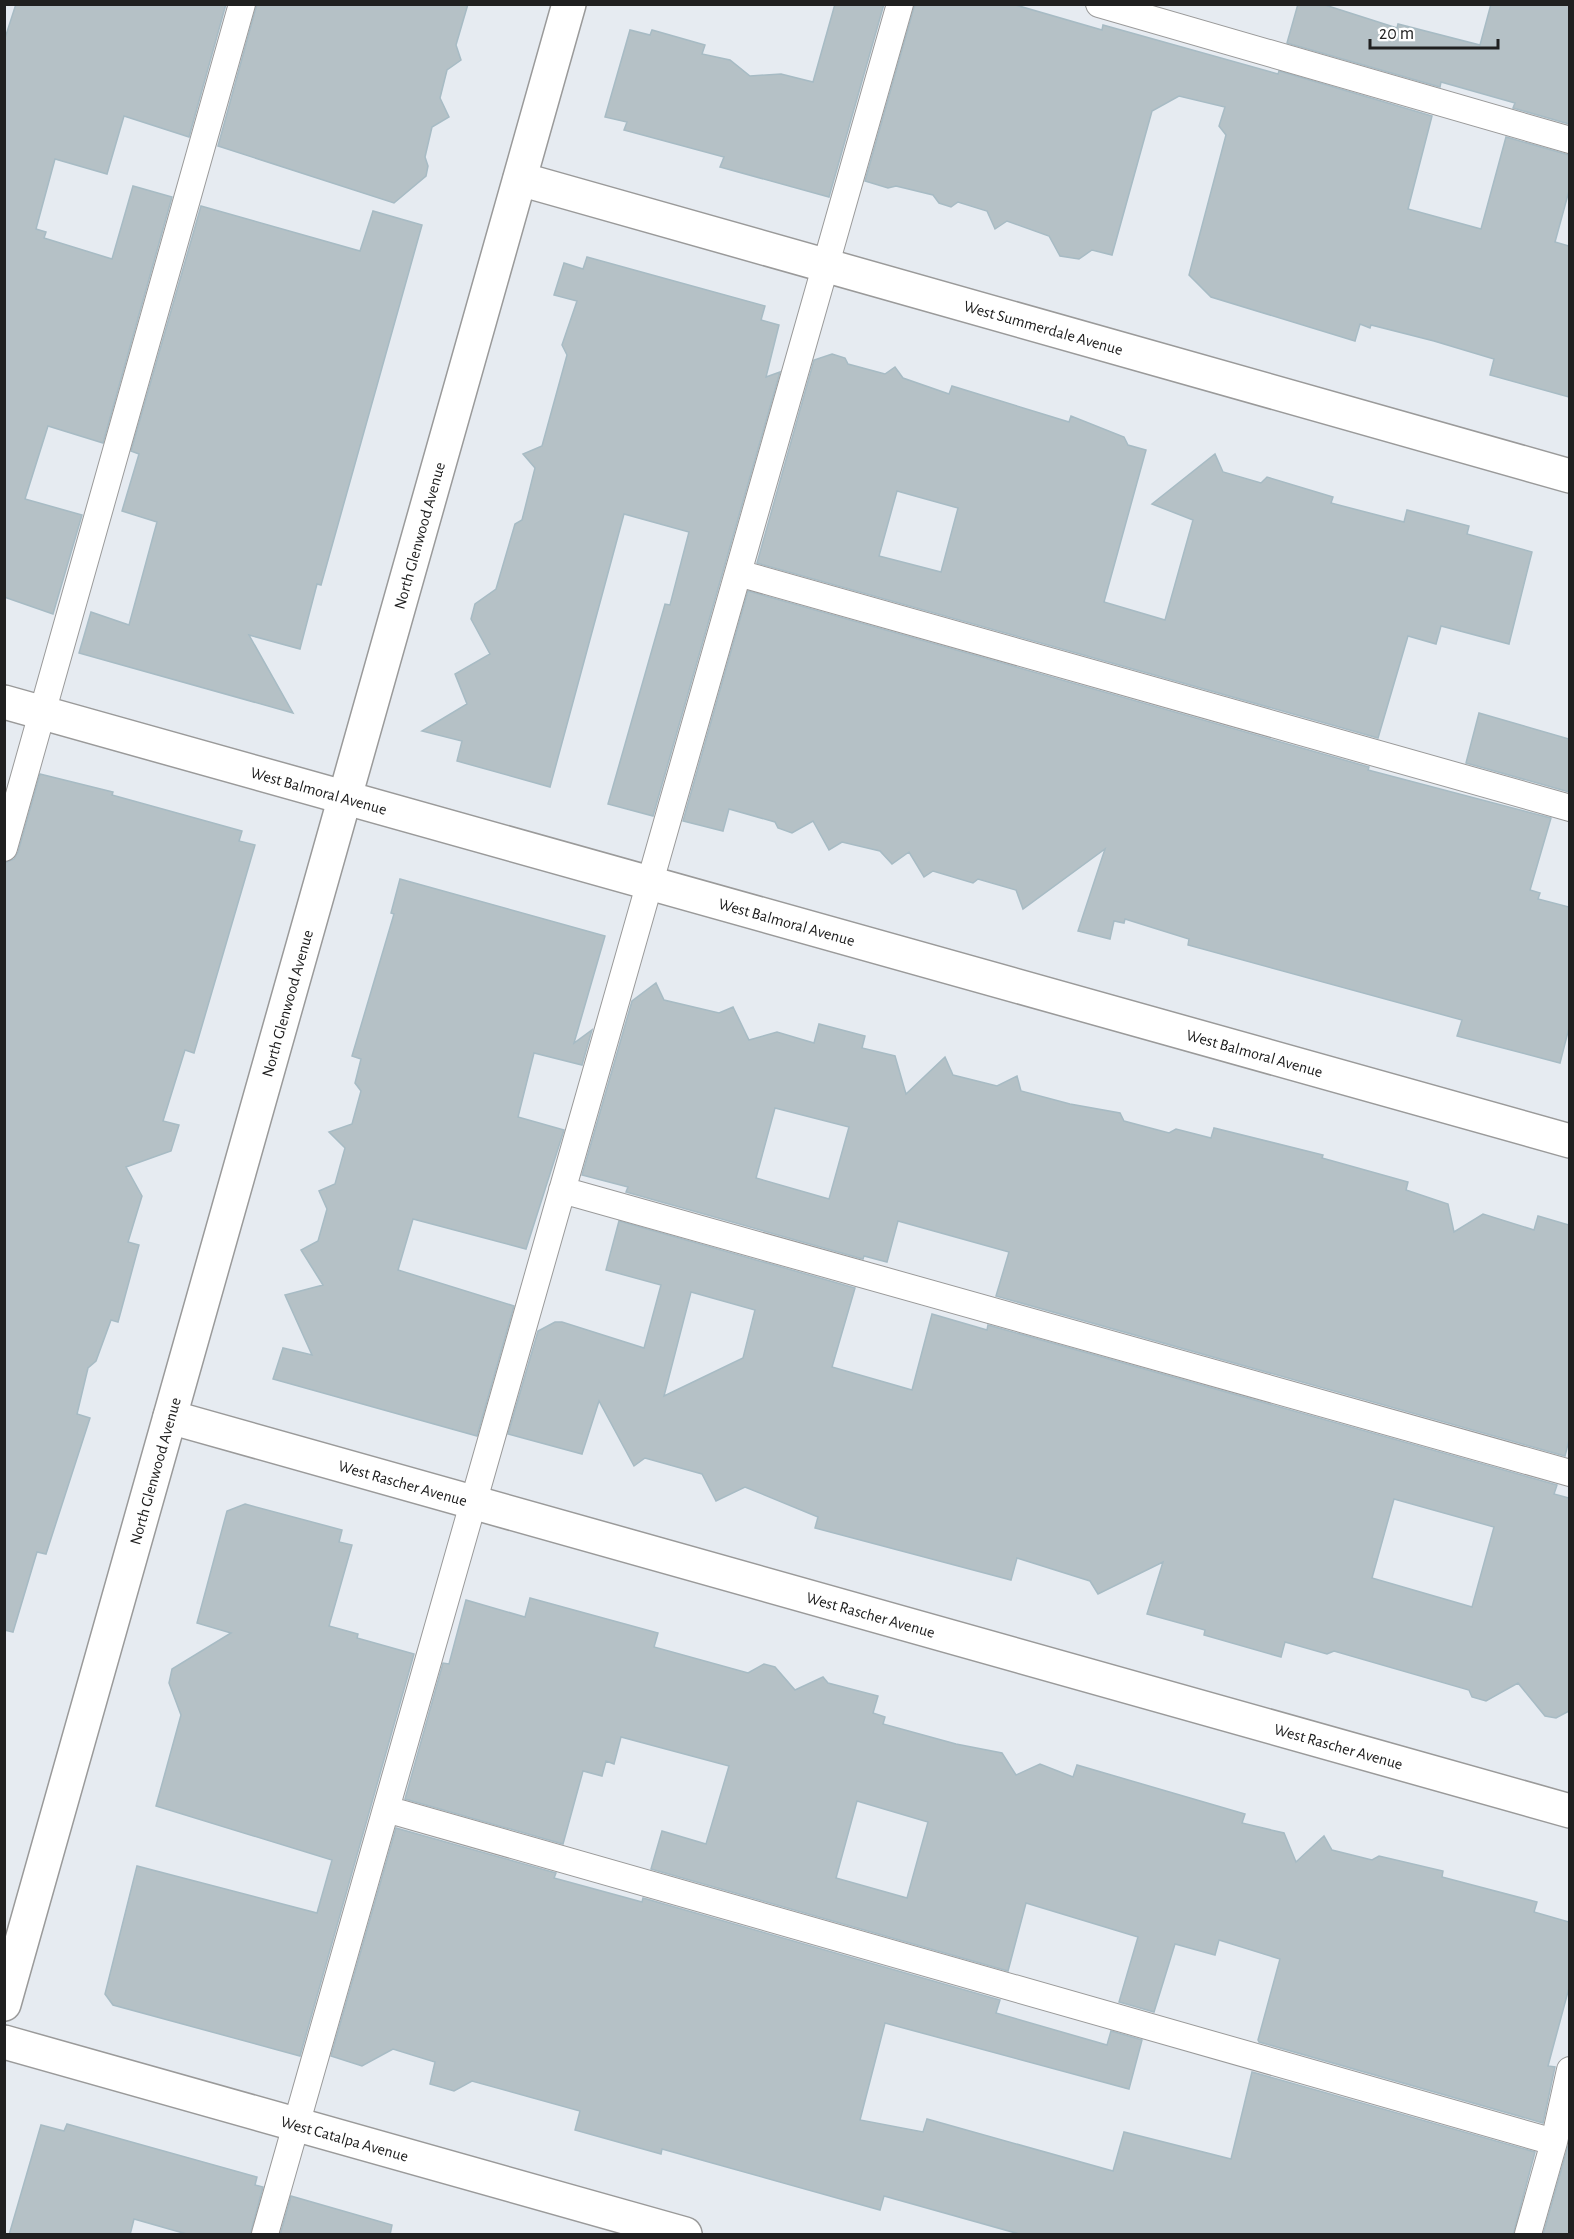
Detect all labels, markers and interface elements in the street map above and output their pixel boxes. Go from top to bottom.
scale bar [1370,12,1498,50]
text: 20 m [1379,25,1414,43]
street label: West Summerdale Avenue [962,298,1125,358]
street label: North Glenwood Avenue [391,460,448,611]
street label: West Balmoral Avenue [249,765,389,818]
street label: West Balmoral Avenue [717,896,857,949]
street label: North Glenwood Avenue [259,928,316,1079]
street label: West Balmoral Avenue [1185,1027,1324,1080]
street label: North Glenwood Avenue [127,1396,184,1547]
street label: West Rascher Avenue [337,1458,469,1509]
street label: West Rascher Avenue [804,1589,937,1641]
street label: West Rascher Avenue [1272,1721,1404,1773]
street label: West Catalpa Avenue [279,2113,410,2165]

